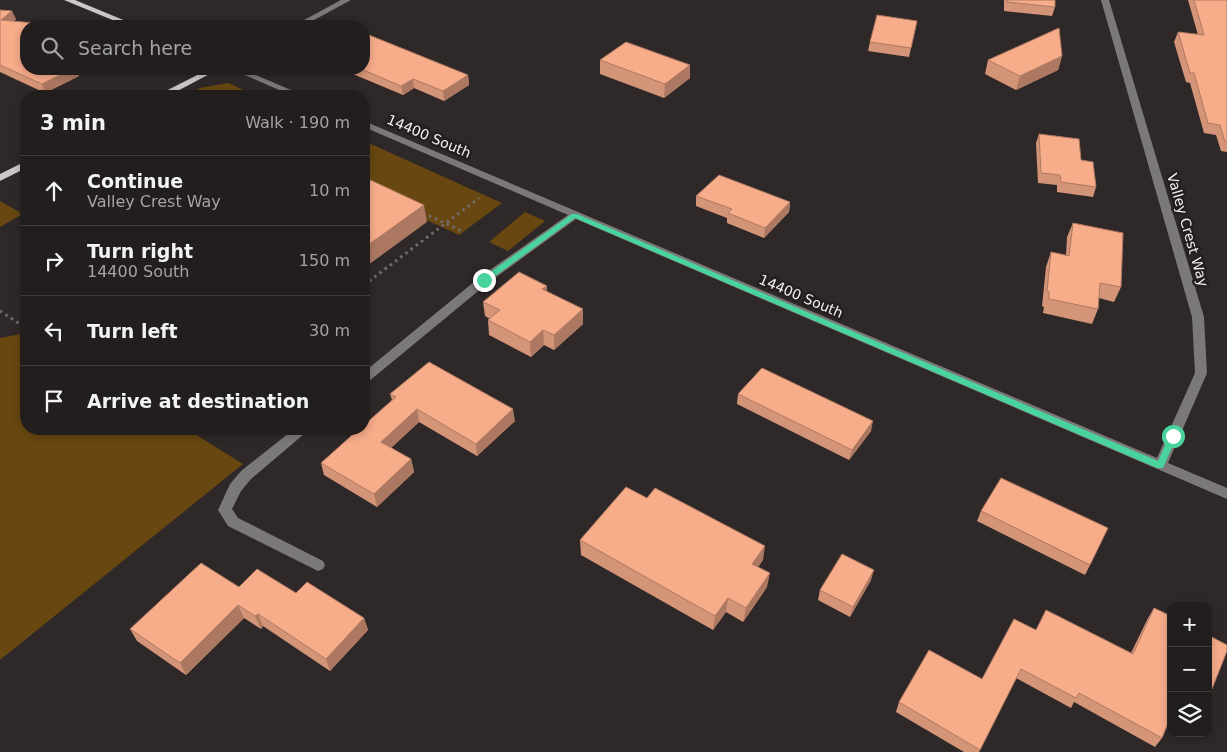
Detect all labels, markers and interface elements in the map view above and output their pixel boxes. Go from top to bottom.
search box [20,20,370,75]
icon: search [38,34,66,62]
text: Search here [78,37,192,59]
text: 3 min [40,111,106,135]
street label: 14400 South [385,111,473,161]
text: Walk · 190 m [245,113,350,132]
text: Continue [87,170,183,192]
street label: Valley Crest Way [1164,172,1212,288]
icon: ahead [40,177,68,205]
text: 10 m [309,181,350,200]
text: Valley Crest Way [87,192,221,211]
text: Turn right [87,240,193,262]
icon: right [40,247,68,275]
text: 150 m [299,251,350,270]
text: 14400 South [87,262,189,281]
route end [473,269,496,292]
street label: 14400 South [757,271,845,321]
icon: left [40,317,68,345]
text: Turn left [87,320,178,342]
text: 30 m [309,321,350,340]
icon: arrive [40,387,68,415]
text: Arrive at destination [87,390,309,412]
route start [1162,425,1185,448]
map controls [1167,602,1212,737]
button: + [1167,602,1212,647]
button: − [1167,647,1212,692]
button: layers [1167,692,1212,737]

